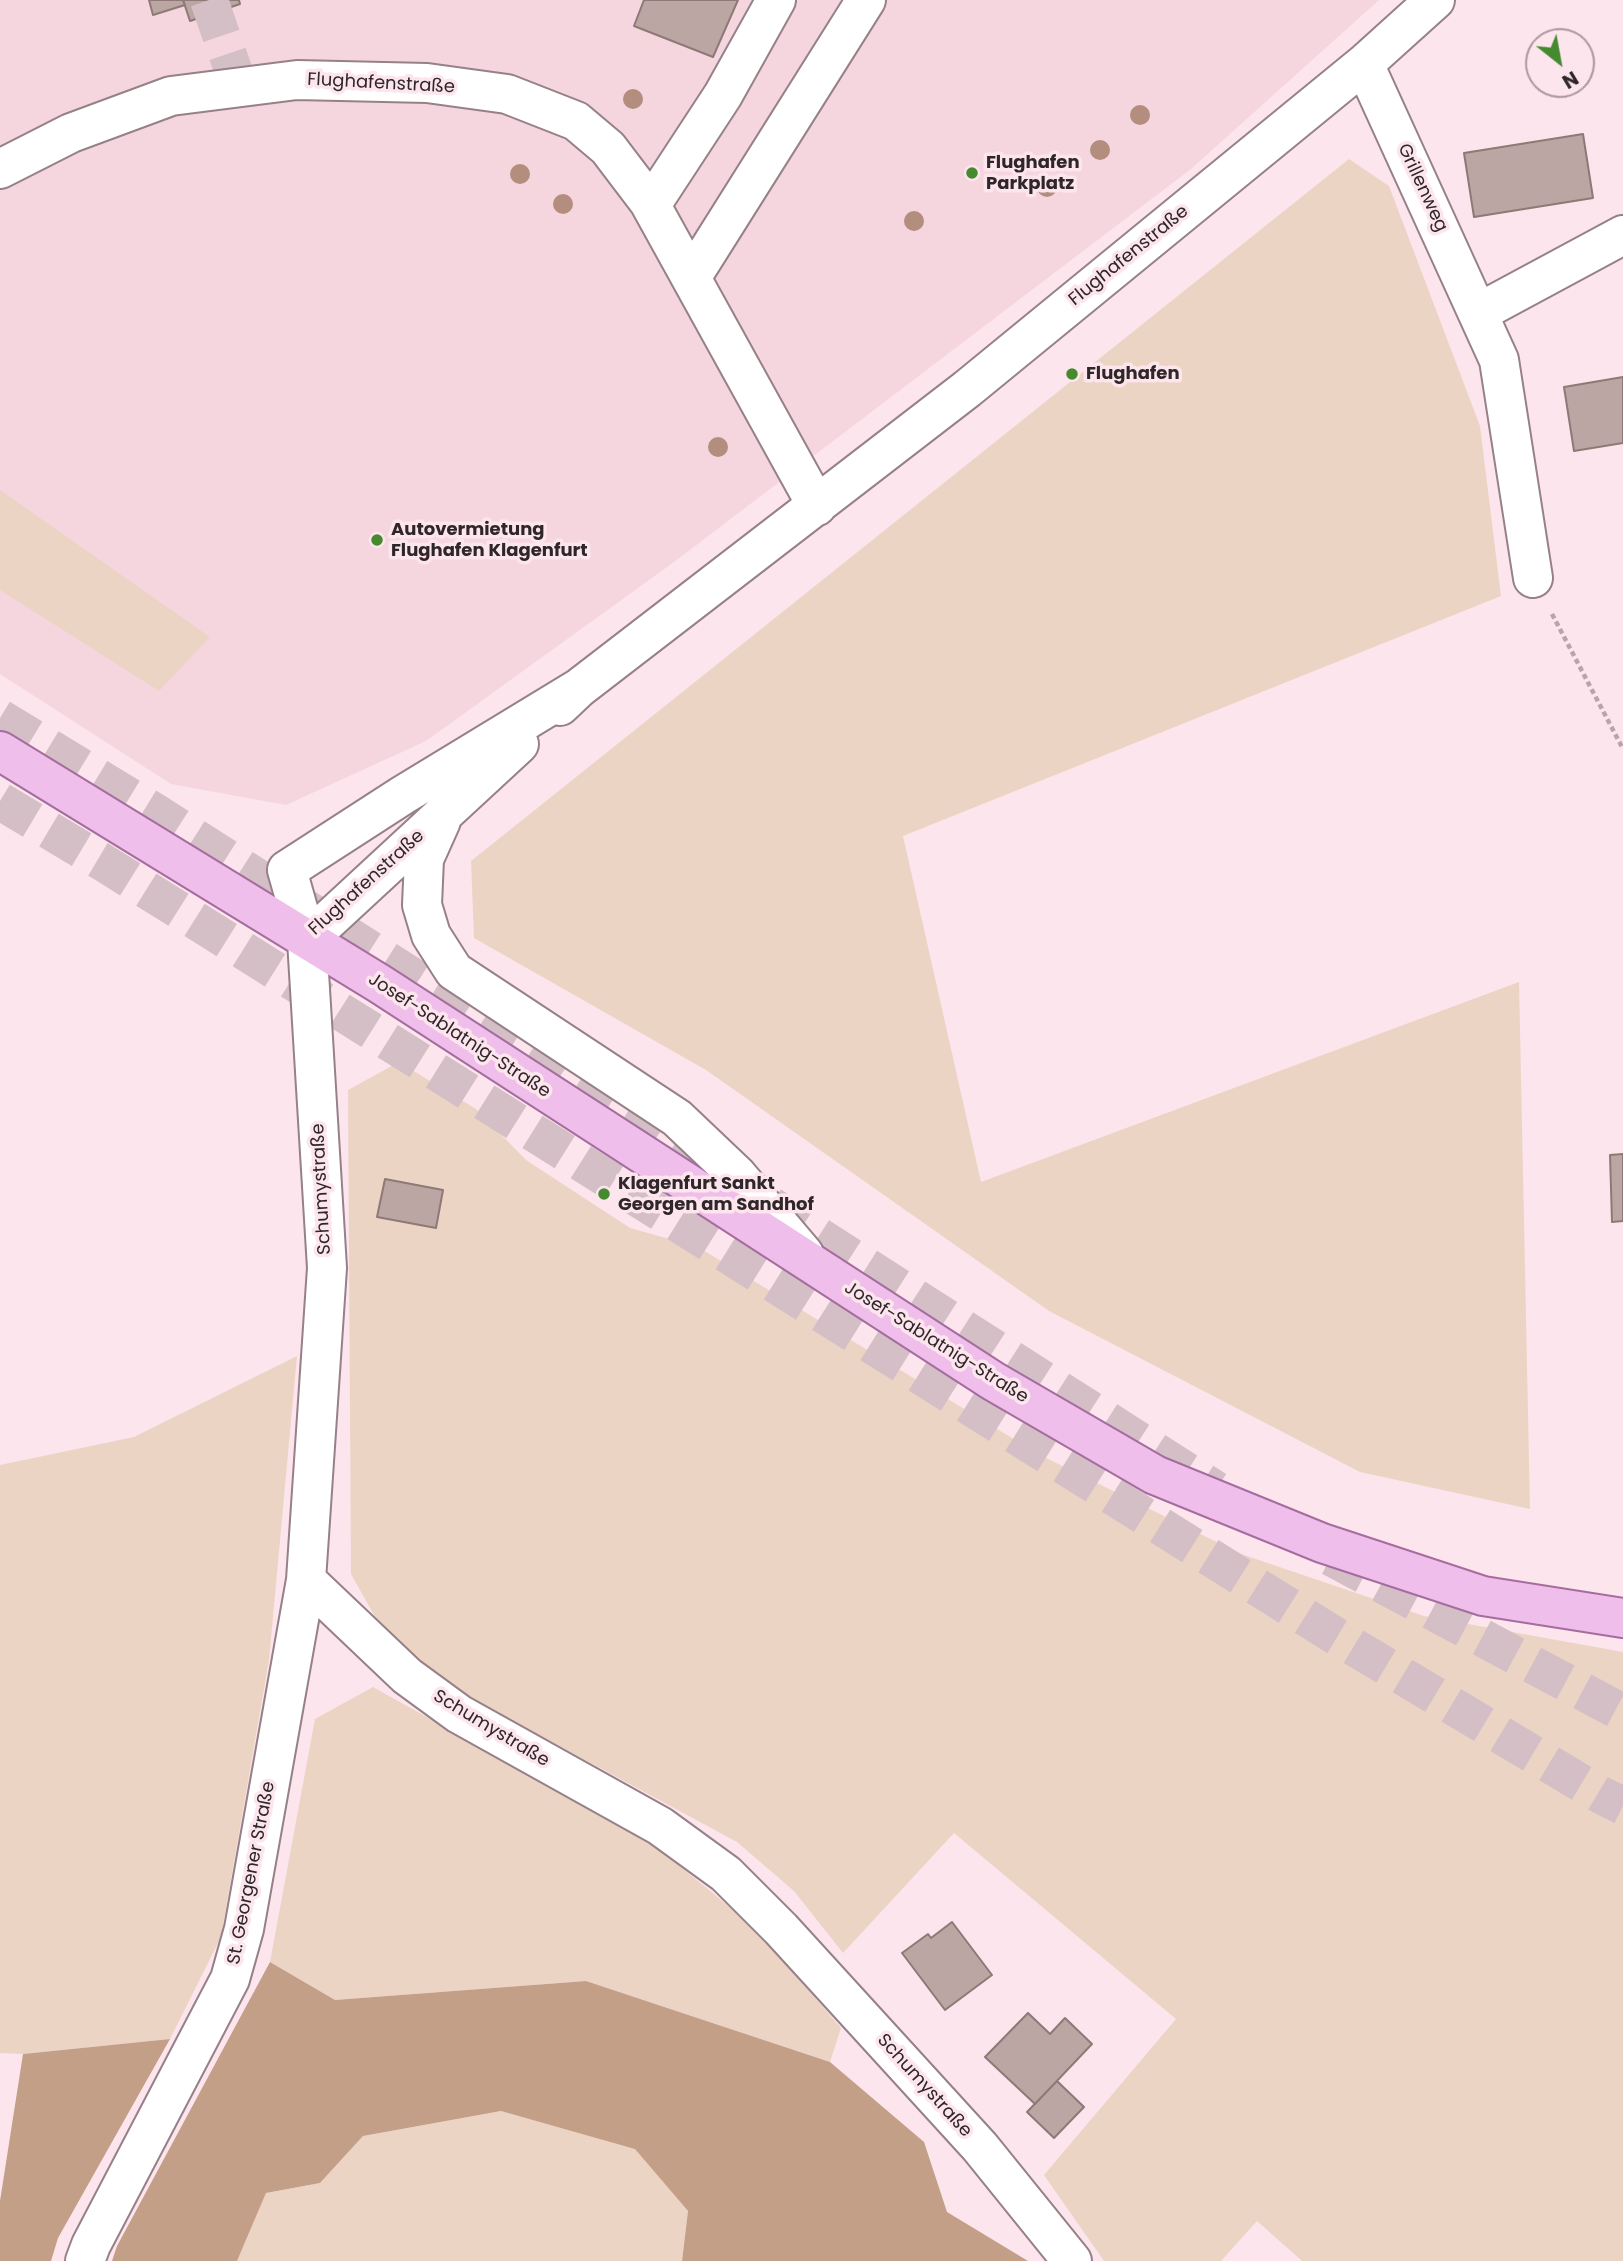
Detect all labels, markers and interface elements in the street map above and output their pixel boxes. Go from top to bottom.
north arrow [1525,28,1595,98]
text: N [1557,64,1583,95]
street label: Flughafenstraße [307,69,455,99]
street label: Grillenweg [1392,140,1452,236]
place label: Flughafen Parkplatz [986,152,1080,194]
marker: Flughafen Parkplatz [964,165,980,181]
street label: Flughafenstraße [1065,201,1193,311]
place label: Flughafen [1086,363,1180,385]
marker: Flughafen [1064,366,1080,382]
place label: Autovermietung Flughafen Klagenfurt [391,519,588,562]
marker: Autovermietung Flughafen Klagenfurt [369,532,385,548]
street label: Flughafenstraße [305,826,429,940]
street label: Josef-Sablatnig-Straße [364,969,554,1103]
street label: Schumystraße [308,1123,336,1255]
place label: Klagenfurt Sankt Georgen am Sandhof [618,1173,814,1216]
marker: Klagenfurt Sankt Georgen am Sandhof [596,1186,612,1202]
street label: Josef-Sablatnig-Straße [840,1277,1032,1409]
street label: Schumystraße [429,1686,553,1772]
street label: St. Georgener Straße [224,1780,280,1966]
street label: Schumystraße [872,2030,976,2142]

